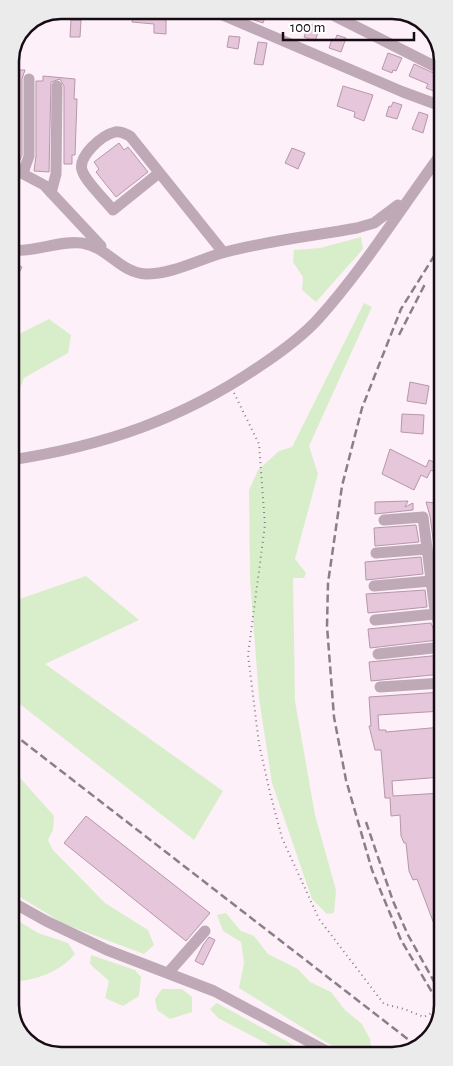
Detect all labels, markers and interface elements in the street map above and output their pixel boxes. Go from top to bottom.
scale bar [283,10,414,42]
text: 100 m [290,20,325,35]

